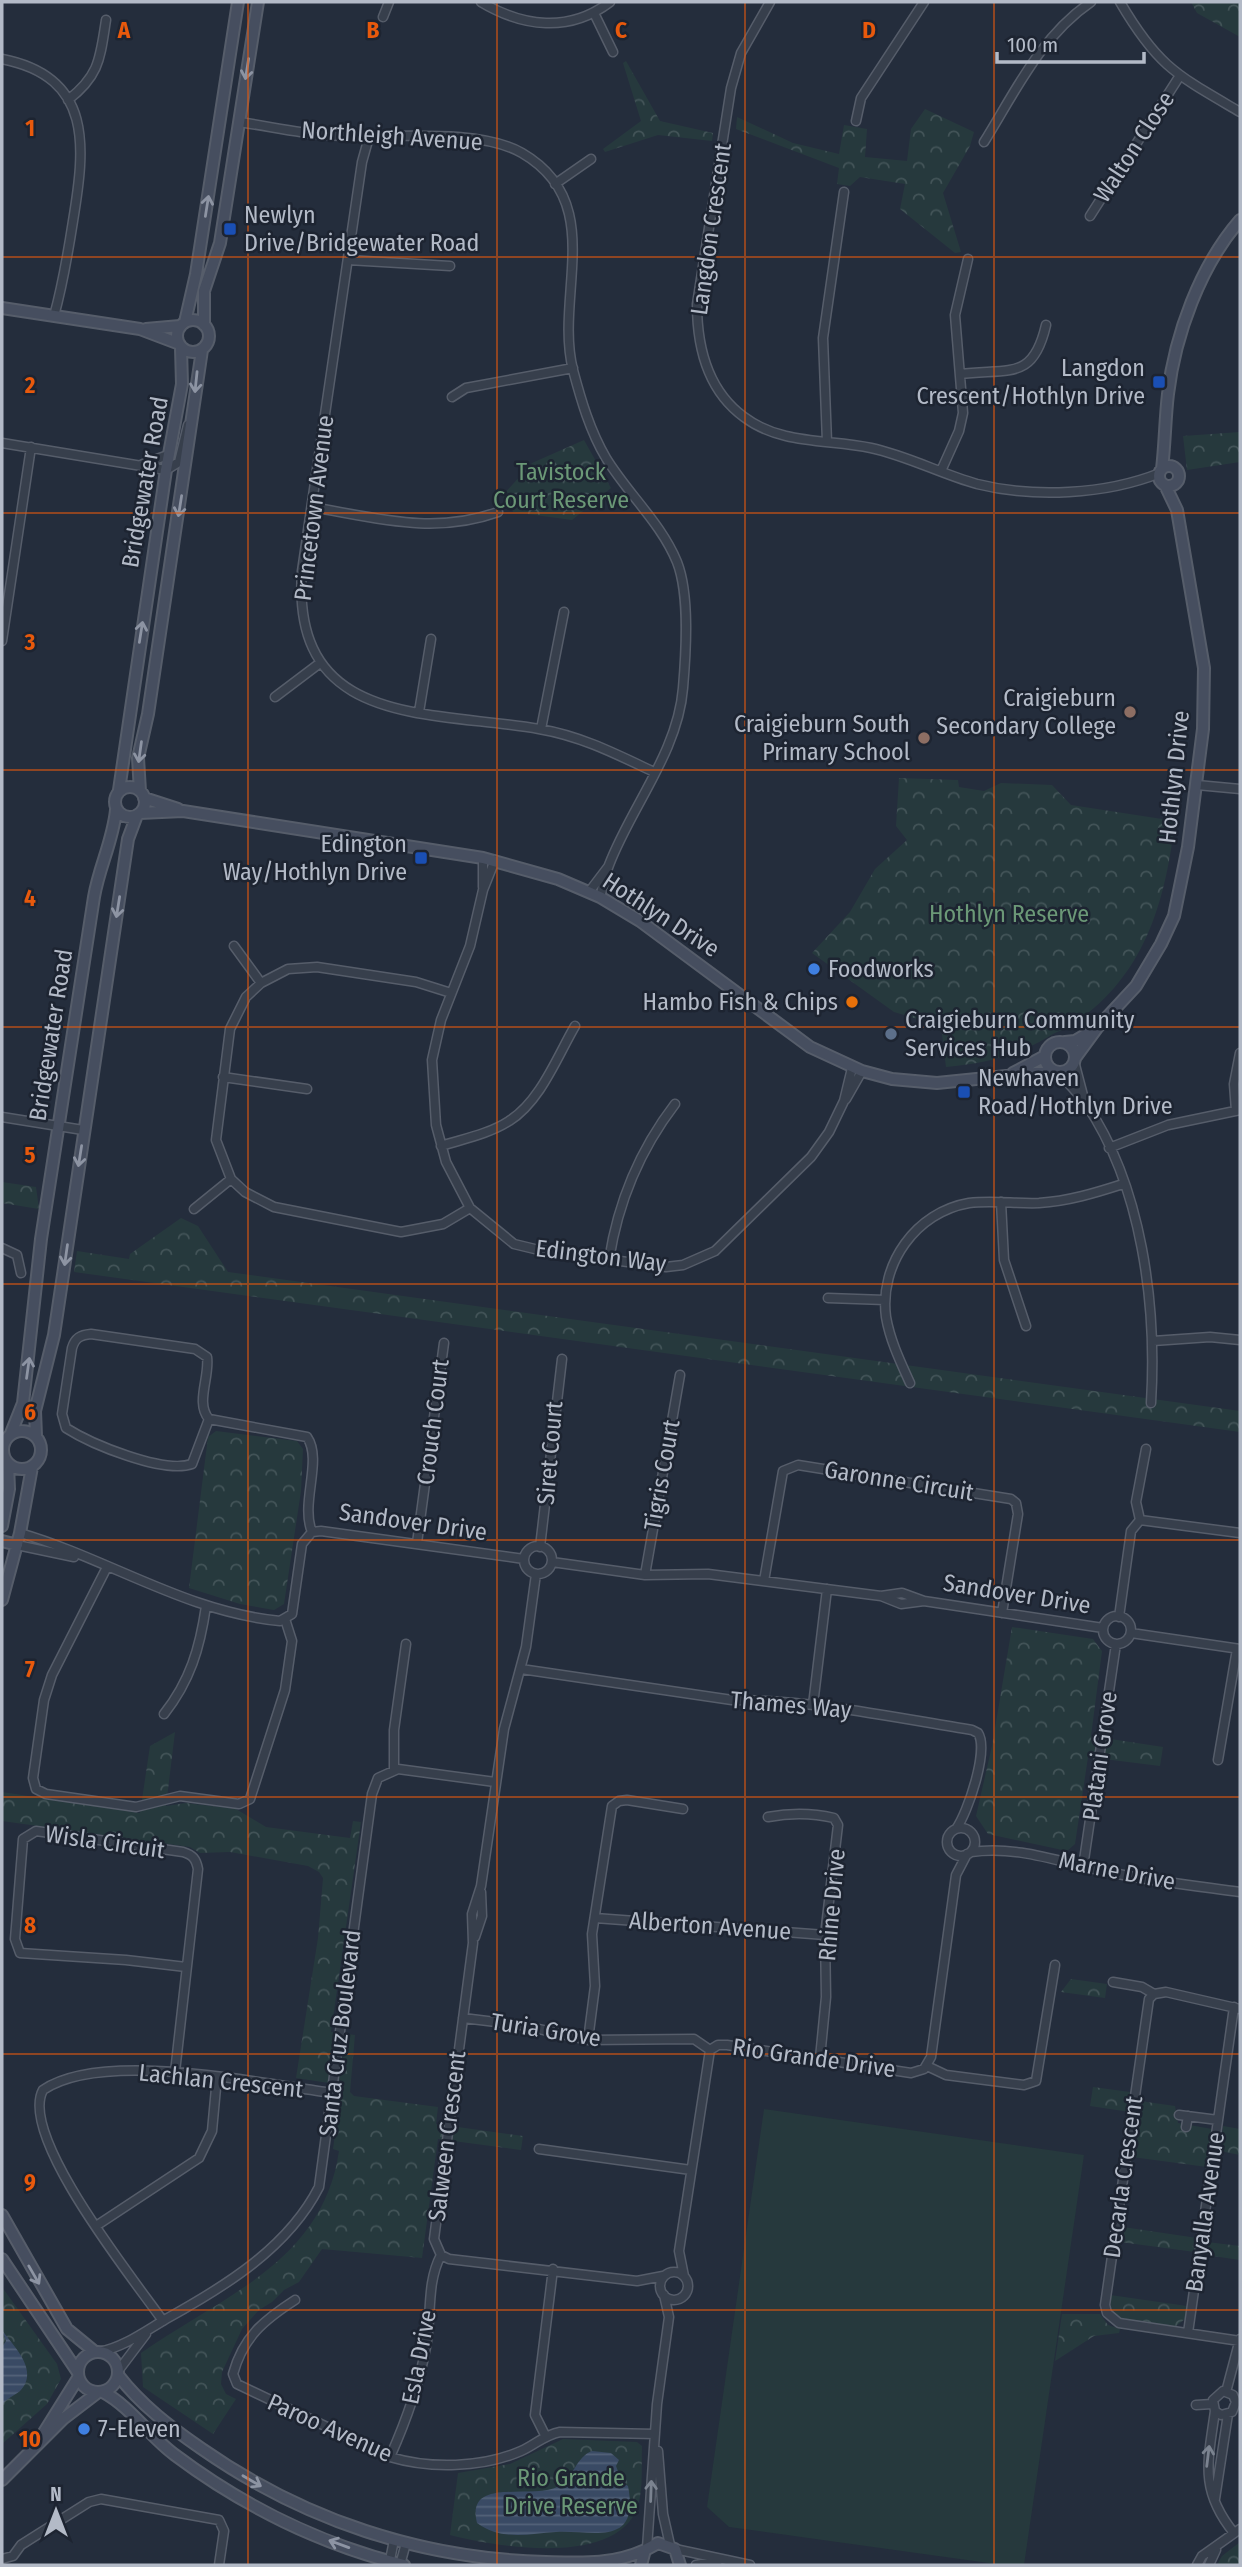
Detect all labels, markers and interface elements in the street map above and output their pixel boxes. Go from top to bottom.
text: A [117,16,131,44]
text: B [367,16,380,44]
text: C [615,16,627,44]
text: D [862,16,876,44]
scale bar [997,21,1144,65]
text: 100 m [1007,32,1058,58]
one-way arrow [240,57,253,80]
street label: Walton Close [1088,86,1180,208]
text: 1 [25,114,35,142]
street label: Northleigh Avenue [300,116,484,156]
street label: Langdon Crescent [685,141,737,317]
one-way arrow [200,195,213,218]
place label: Newlyn Drive/Bridgewater Road [244,201,480,257]
marker: Newlyn Drive/Bridgewater Road [222,221,238,237]
place label: Langdon Crescent/Hothlyn Drive [916,354,1145,410]
one-way arrow [189,370,202,392]
text: 2 [24,371,36,399]
marker: Langdon Crescent/Hothlyn Drive [1151,374,1167,390]
street label: Bridgewater Road [116,394,174,570]
street label: Princetown Avenue [289,413,339,603]
park label: Tavistock Court Reserve [493,458,629,514]
one-way arrow [173,494,186,517]
one-way arrow [135,621,148,643]
text: 3 [24,628,36,656]
place label: Craigieburn Secondary College [936,684,1116,740]
marker: Craigieburn Secondary College [1122,704,1138,720]
street label: Hothlyn Drive [1153,709,1195,845]
place label: Craigieburn South Primary School [734,710,910,766]
marker: Craigieburn South Primary School [916,730,932,746]
one-way arrow [133,740,146,763]
place label: Edington Way/Hothlyn Drive [223,830,407,886]
marker: Edington Way/Hothlyn Drive [413,850,429,866]
street label: Hothlyn Drive [597,867,725,963]
text: 4 [24,884,36,912]
one-way arrow [111,895,124,918]
park label: Hothlyn Reserve [929,900,1089,928]
street label: Bridgewater Road [24,947,78,1123]
place label: Foodworks [828,955,934,983]
marker: Foodworks [806,961,822,977]
place label: Hambo Fish & Chips [643,988,838,1016]
marker: Hambo Fish & Chips [844,994,860,1010]
place label: Craigieburn Community Services Hub [905,1006,1135,1062]
marker: Craigieburn Community Services Hub [883,1026,899,1042]
place label: Newhaven Road/Hothlyn Drive [978,1064,1173,1120]
marker: Newhaven Road/Hothlyn Drive [956,1084,972,1100]
text: 5 [24,1141,36,1169]
one-way arrow [73,1144,86,1167]
street label: Edington Way [534,1234,668,1278]
one-way arrow [59,1243,72,1266]
one-way arrow [22,1357,35,1380]
street label: Crouch Court [411,1357,455,1486]
text: 6 [24,1398,36,1426]
street label: Siret Court [532,1400,568,1506]
street label: Tigris Court [638,1417,686,1533]
street label: Garonne Circuit [822,1455,976,1507]
street label: Sandover Drive [337,1498,489,1546]
street label: Sandover Drive [941,1569,1093,1619]
text: 7 [25,1655,35,1683]
street label: Thames Way [729,1686,853,1724]
street label: Platani Grove [1077,1689,1123,1823]
street label: Wisla Circuit [43,1820,167,1864]
street label: Marne Drive [1056,1846,1178,1896]
street label: Rhine Drive [813,1848,851,1962]
street label: Alberton Avenue [628,1906,792,1946]
text: 8 [24,1911,36,1939]
street label: Santa Cruz Boulevard [313,1928,367,2138]
street label: Turia Grove [489,2007,603,2053]
street label: Rio Grande Drive [731,2033,897,2083]
street label: Salween Crescent [423,2049,471,2223]
street label: Lachlan Crescent [137,2058,305,2104]
street label: Decarla Crescent [1098,2094,1148,2260]
street label: Banyalla Avenue [1180,2130,1230,2294]
text: 9 [24,2168,36,2196]
one-way arrow [28,2264,42,2284]
street label: Esla Drive [396,2307,442,2407]
street label: Paroo Avenue [263,2388,397,2468]
place label: 7-Eleven [98,2415,181,2443]
marker: 7-Eleven [76,2421,92,2437]
text: 10 [19,2425,41,2453]
one-way arrow [1202,2445,1215,2468]
park label: Rio Grande Drive Reserve [504,2464,638,2520]
one-way arrow [241,2474,261,2488]
north arrow [21,2476,91,2546]
one-way arrow [645,2479,658,2502]
text: N [50,2483,62,2506]
one-way arrow [329,2537,351,2550]

